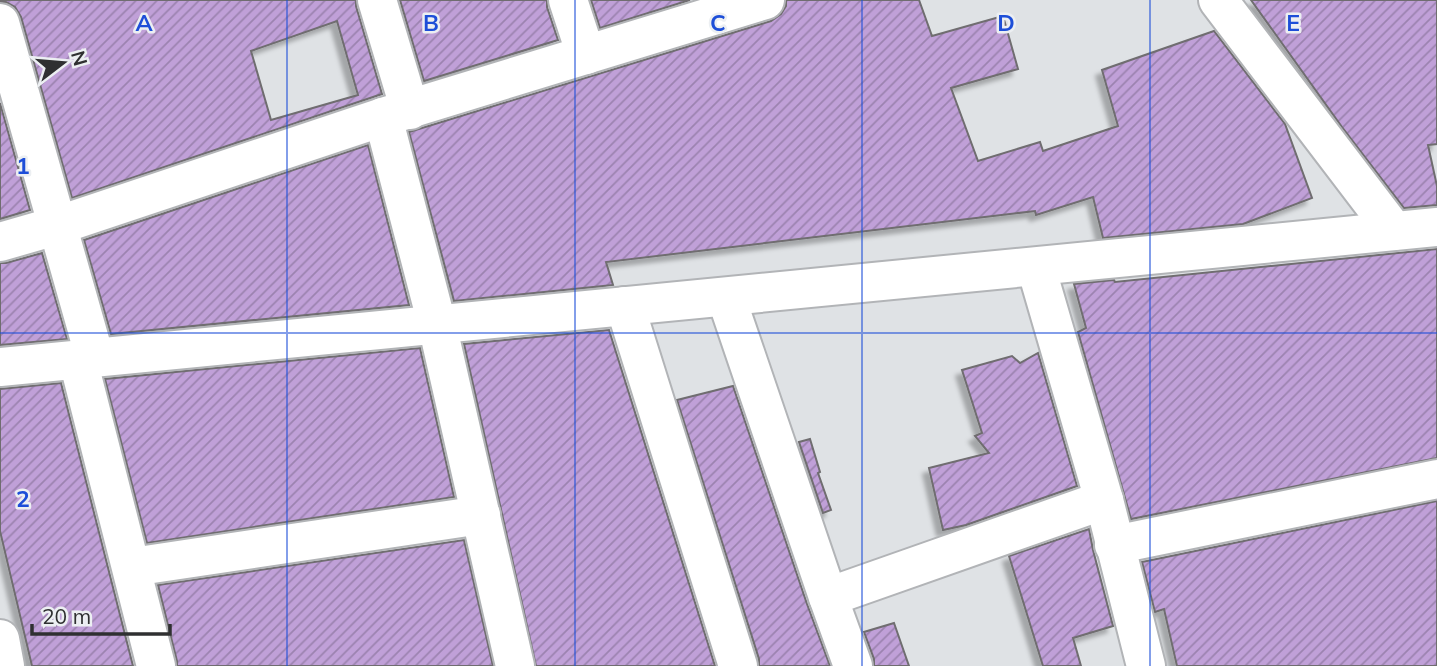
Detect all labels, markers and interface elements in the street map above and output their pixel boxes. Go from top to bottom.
text: A [135,8,153,37]
text: B [423,8,439,37]
text: C [710,8,726,37]
text: D [997,8,1015,37]
text: E [1286,8,1300,37]
north arrow [28,28,98,98]
text: N [66,48,93,69]
text: 1 [16,151,30,180]
text: 2 [16,484,30,513]
scale bar [32,592,170,636]
text: 20 m [42,603,91,629]

